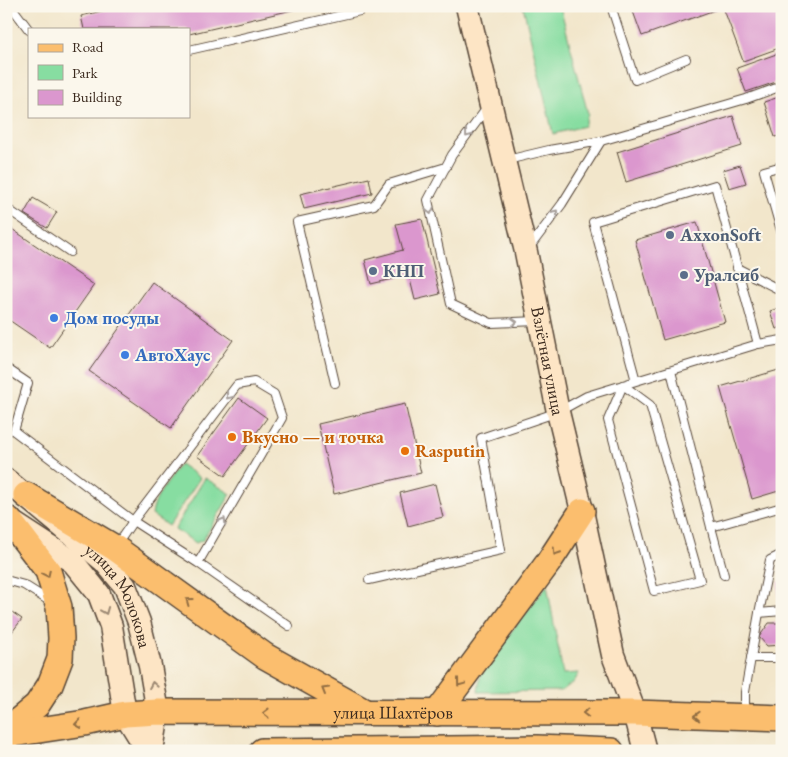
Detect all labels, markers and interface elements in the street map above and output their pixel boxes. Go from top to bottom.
legend [28,28,190,118]
text: Road [72,37,104,56]
text: Park [72,63,99,82]
text: Building [72,87,122,106]
one-way arrow [465,128,473,137]
one-way arrow [424,206,435,215]
one-way arrow [550,210,558,219]
place label: AxxonSoft [679,223,762,246]
marker: AxxonSoft [664,229,676,241]
place label: КНП [383,259,424,282]
place label: Уралсиб [693,263,759,286]
marker: КНП [367,265,379,277]
marker: Уралсиб [678,269,690,281]
street label: Взлётная улица [526,304,571,418]
place label: Дом посуды [64,306,159,329]
marker: Дом посуды [48,312,60,324]
one-way arrow [510,316,518,327]
place label: АвтоХаус [134,343,211,366]
marker: АвтоХаус [119,349,131,361]
one-way arrow [226,390,234,399]
place label: Вкусно — и точка [242,425,384,448]
marker: Вкусно — и точка [226,431,238,443]
place label: Rasputin [415,439,485,462]
marker: Rasputin [399,445,411,457]
one-way arrow [216,517,226,526]
street label: улица Молокова [80,538,157,651]
one-way arrow [553,546,562,555]
one-way arrow [41,568,51,577]
one-way arrow [185,598,195,607]
one-way arrow [99,606,109,615]
one-way arrow [457,677,466,687]
one-way arrow [149,681,159,690]
one-way arrow [321,686,330,696]
street label: улица Шахтёров [333,700,453,724]
one-way arrow [262,708,270,718]
one-way arrow [582,708,590,718]
one-way arrow [692,711,700,721]
one-way arrow [73,718,82,728]

